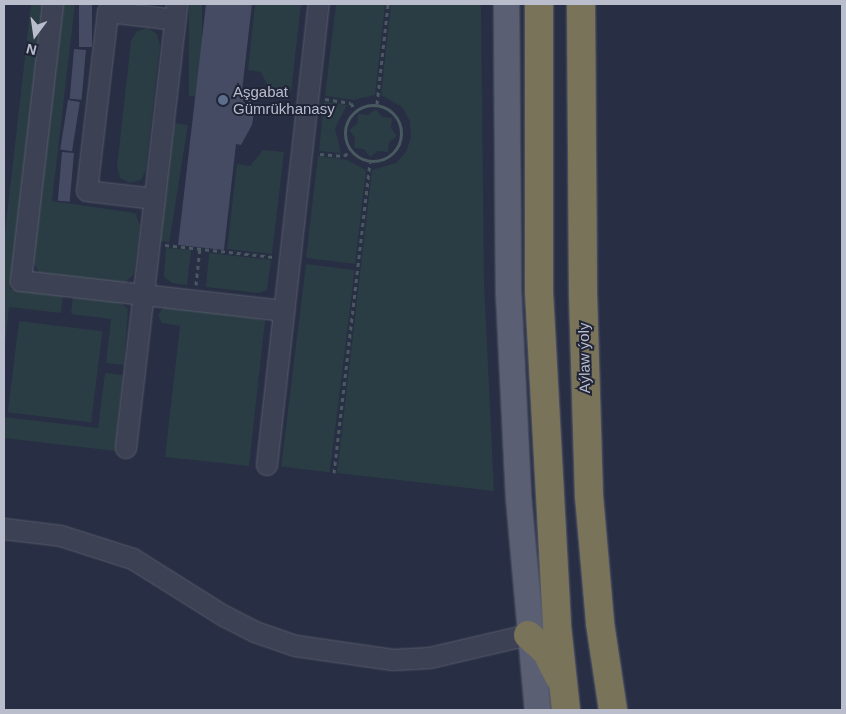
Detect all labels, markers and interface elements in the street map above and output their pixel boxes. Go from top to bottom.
north arrow [10,10,60,60]
text: N [25,41,38,59]
place label: Aşgabat Gümrükhanasy [233,82,335,117]
marker: Aşgabat Gümrükhanasy [217,94,229,106]
street label: Aýlaw ýoly [574,322,594,394]

